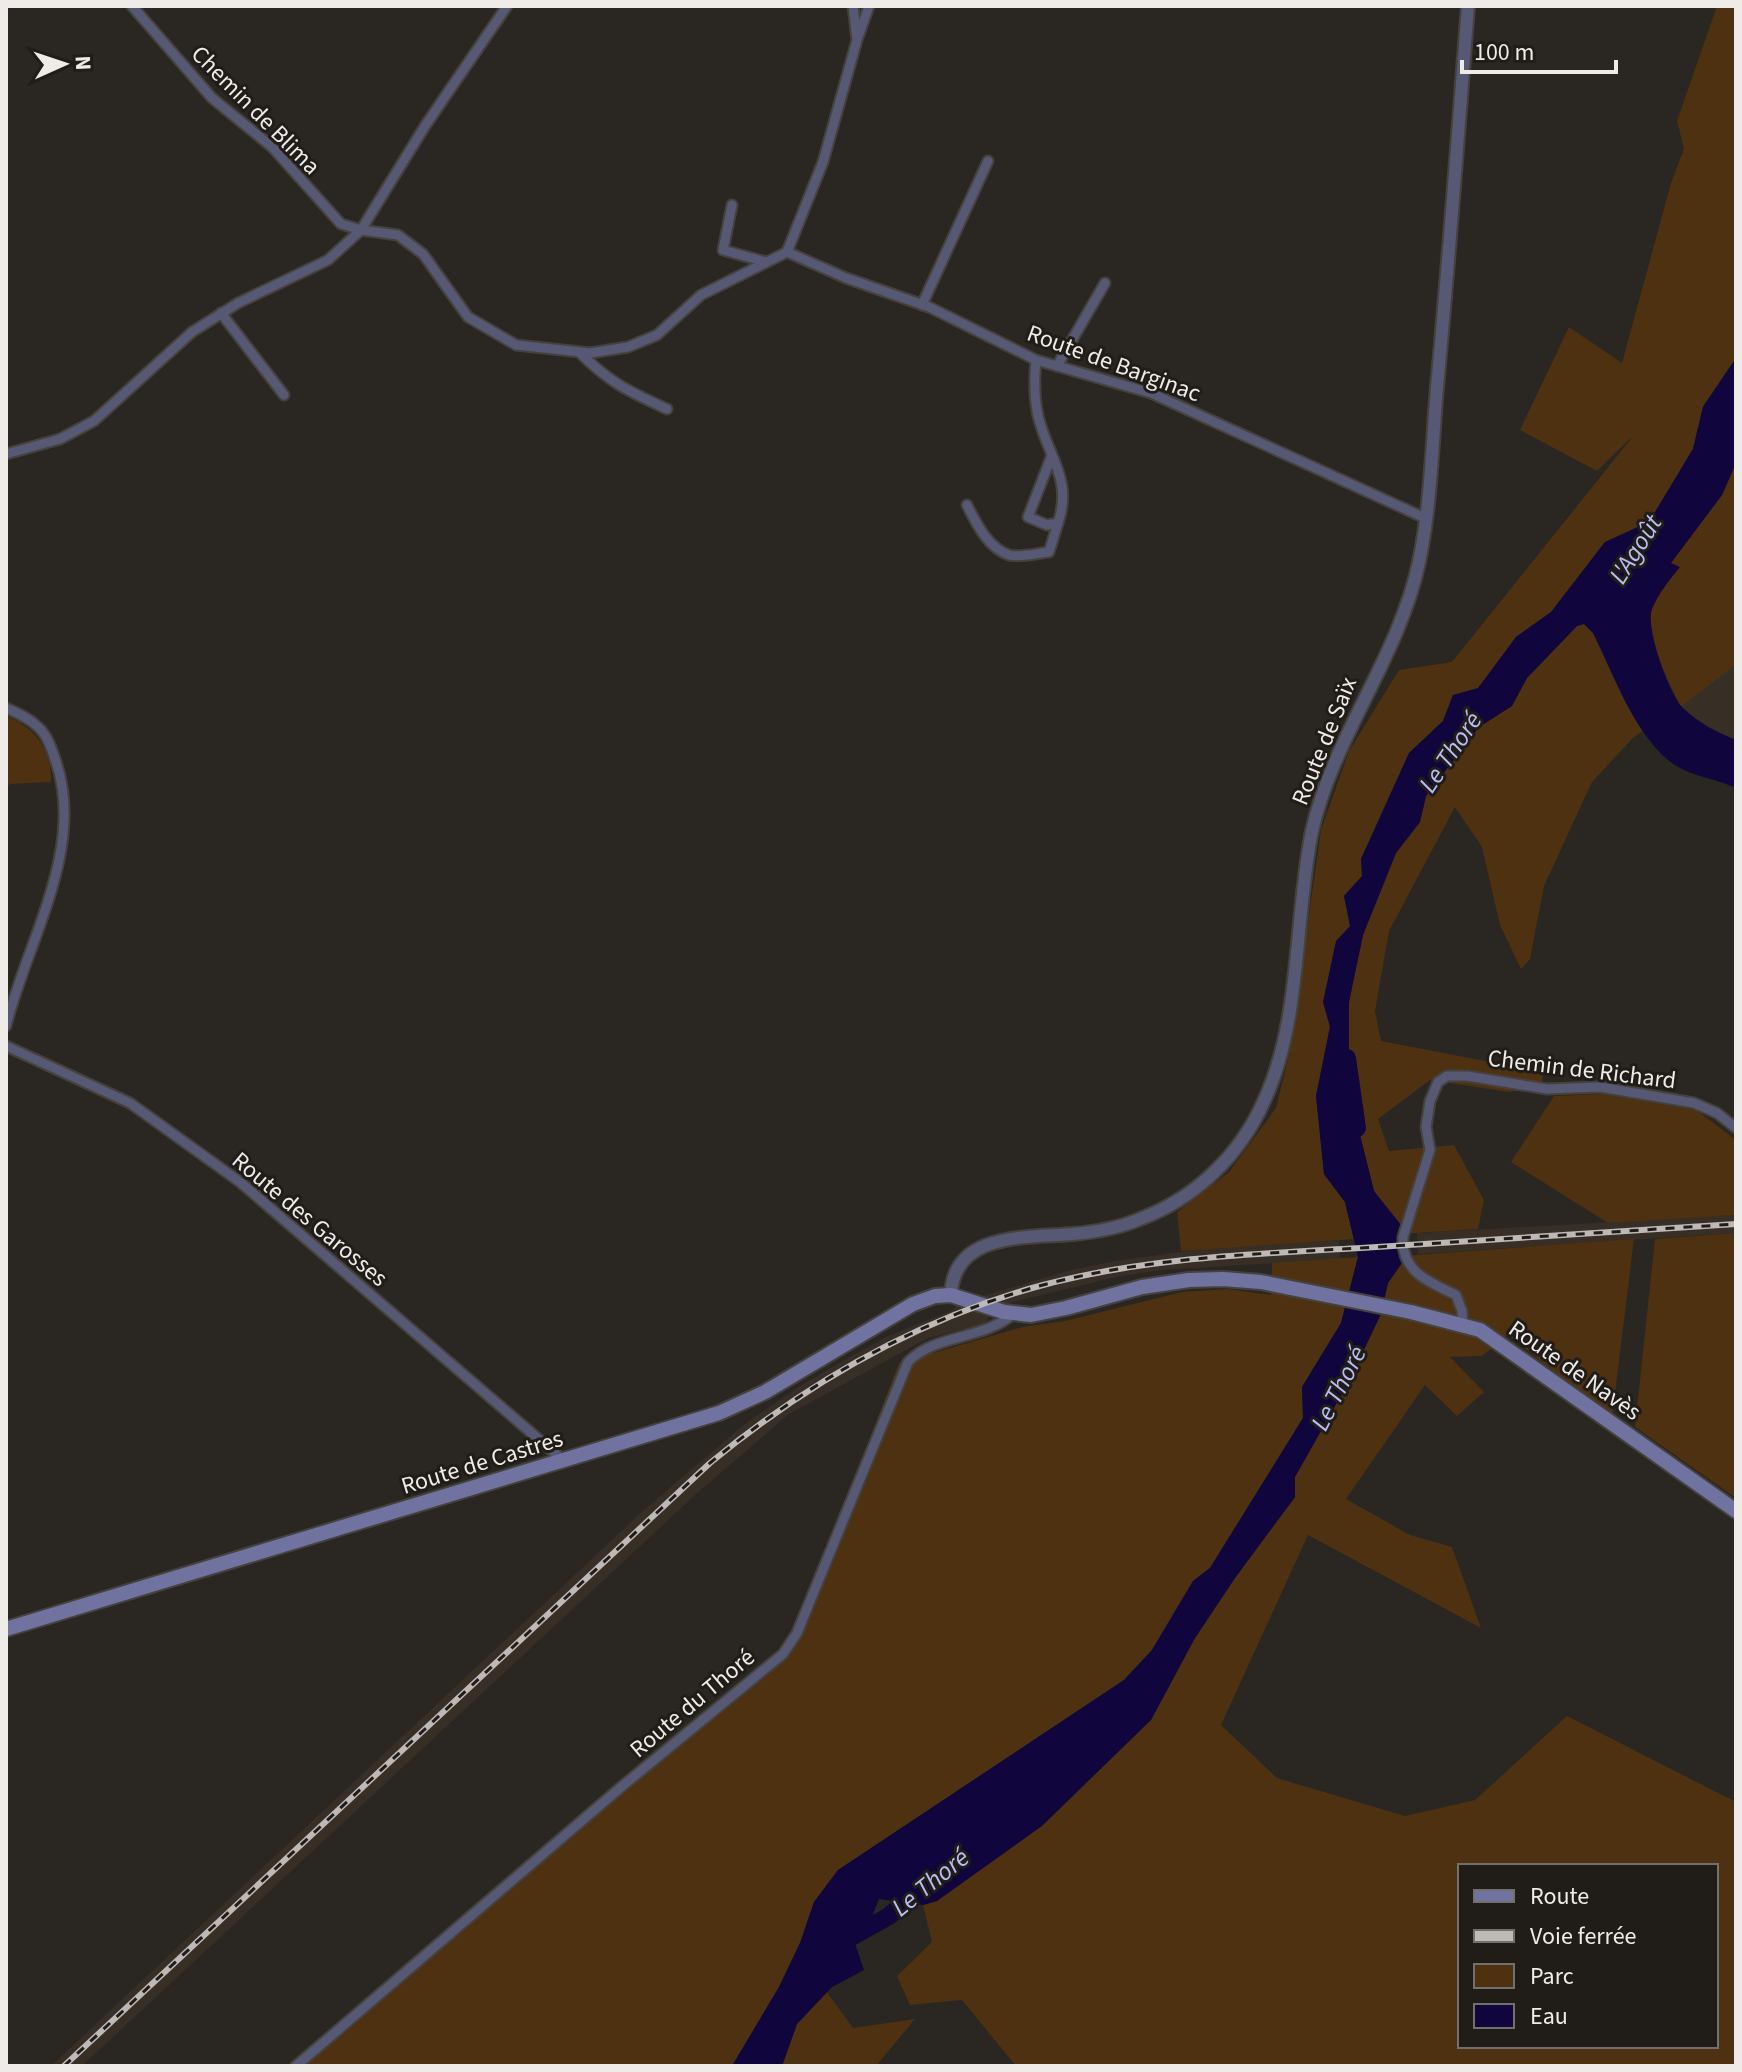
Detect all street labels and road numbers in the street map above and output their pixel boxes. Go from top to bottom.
street label: Chemin de Blima [183,38,328,183]
street label: Route de Barginac [1022,316,1206,411]
street label: Route de Saïx [1283,672,1366,811]
street label: Chemin de Richard [1486,1041,1678,1098]
street label: Route des Garosses [224,1144,395,1295]
street label: Route de Navès [1501,1312,1648,1429]
street label: Route de Castres [397,1421,567,1504]
street label: Route du Thoré [622,1640,763,1766]

